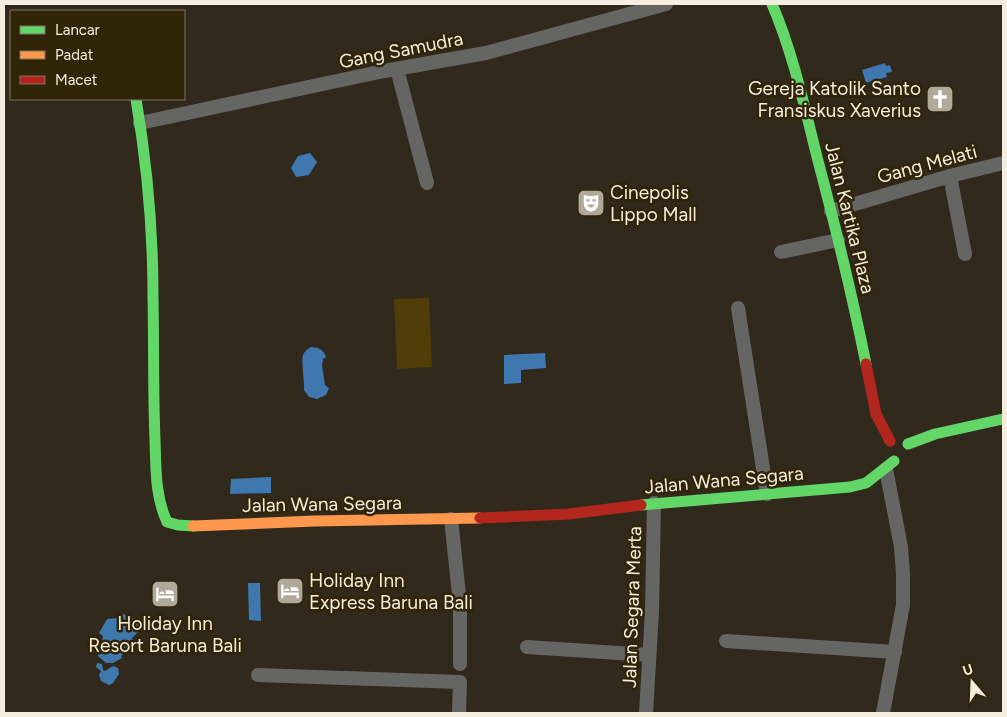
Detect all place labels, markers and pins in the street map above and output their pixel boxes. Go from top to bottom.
place label: Gereja Katolik Santo Fransiskus Xaverius [748,77,921,122]
church icon: Gereja Katolik Santo Fransiskus Xaverius [925,84,955,114]
place label: Cinepolis Lippo Mall [610,181,697,226]
theatre icon: Cinepolis Lippo Mall [576,188,606,218]
place label: Holiday Inn Express Baruna Bali [309,569,473,614]
hotel icon: Holiday Inn Express Baruna Bali [275,576,305,606]
hotel icon: Holiday Inn Resort Baruna Bali [150,579,180,609]
place label: Holiday Inn Resort Baruna Bali [88,612,242,657]

